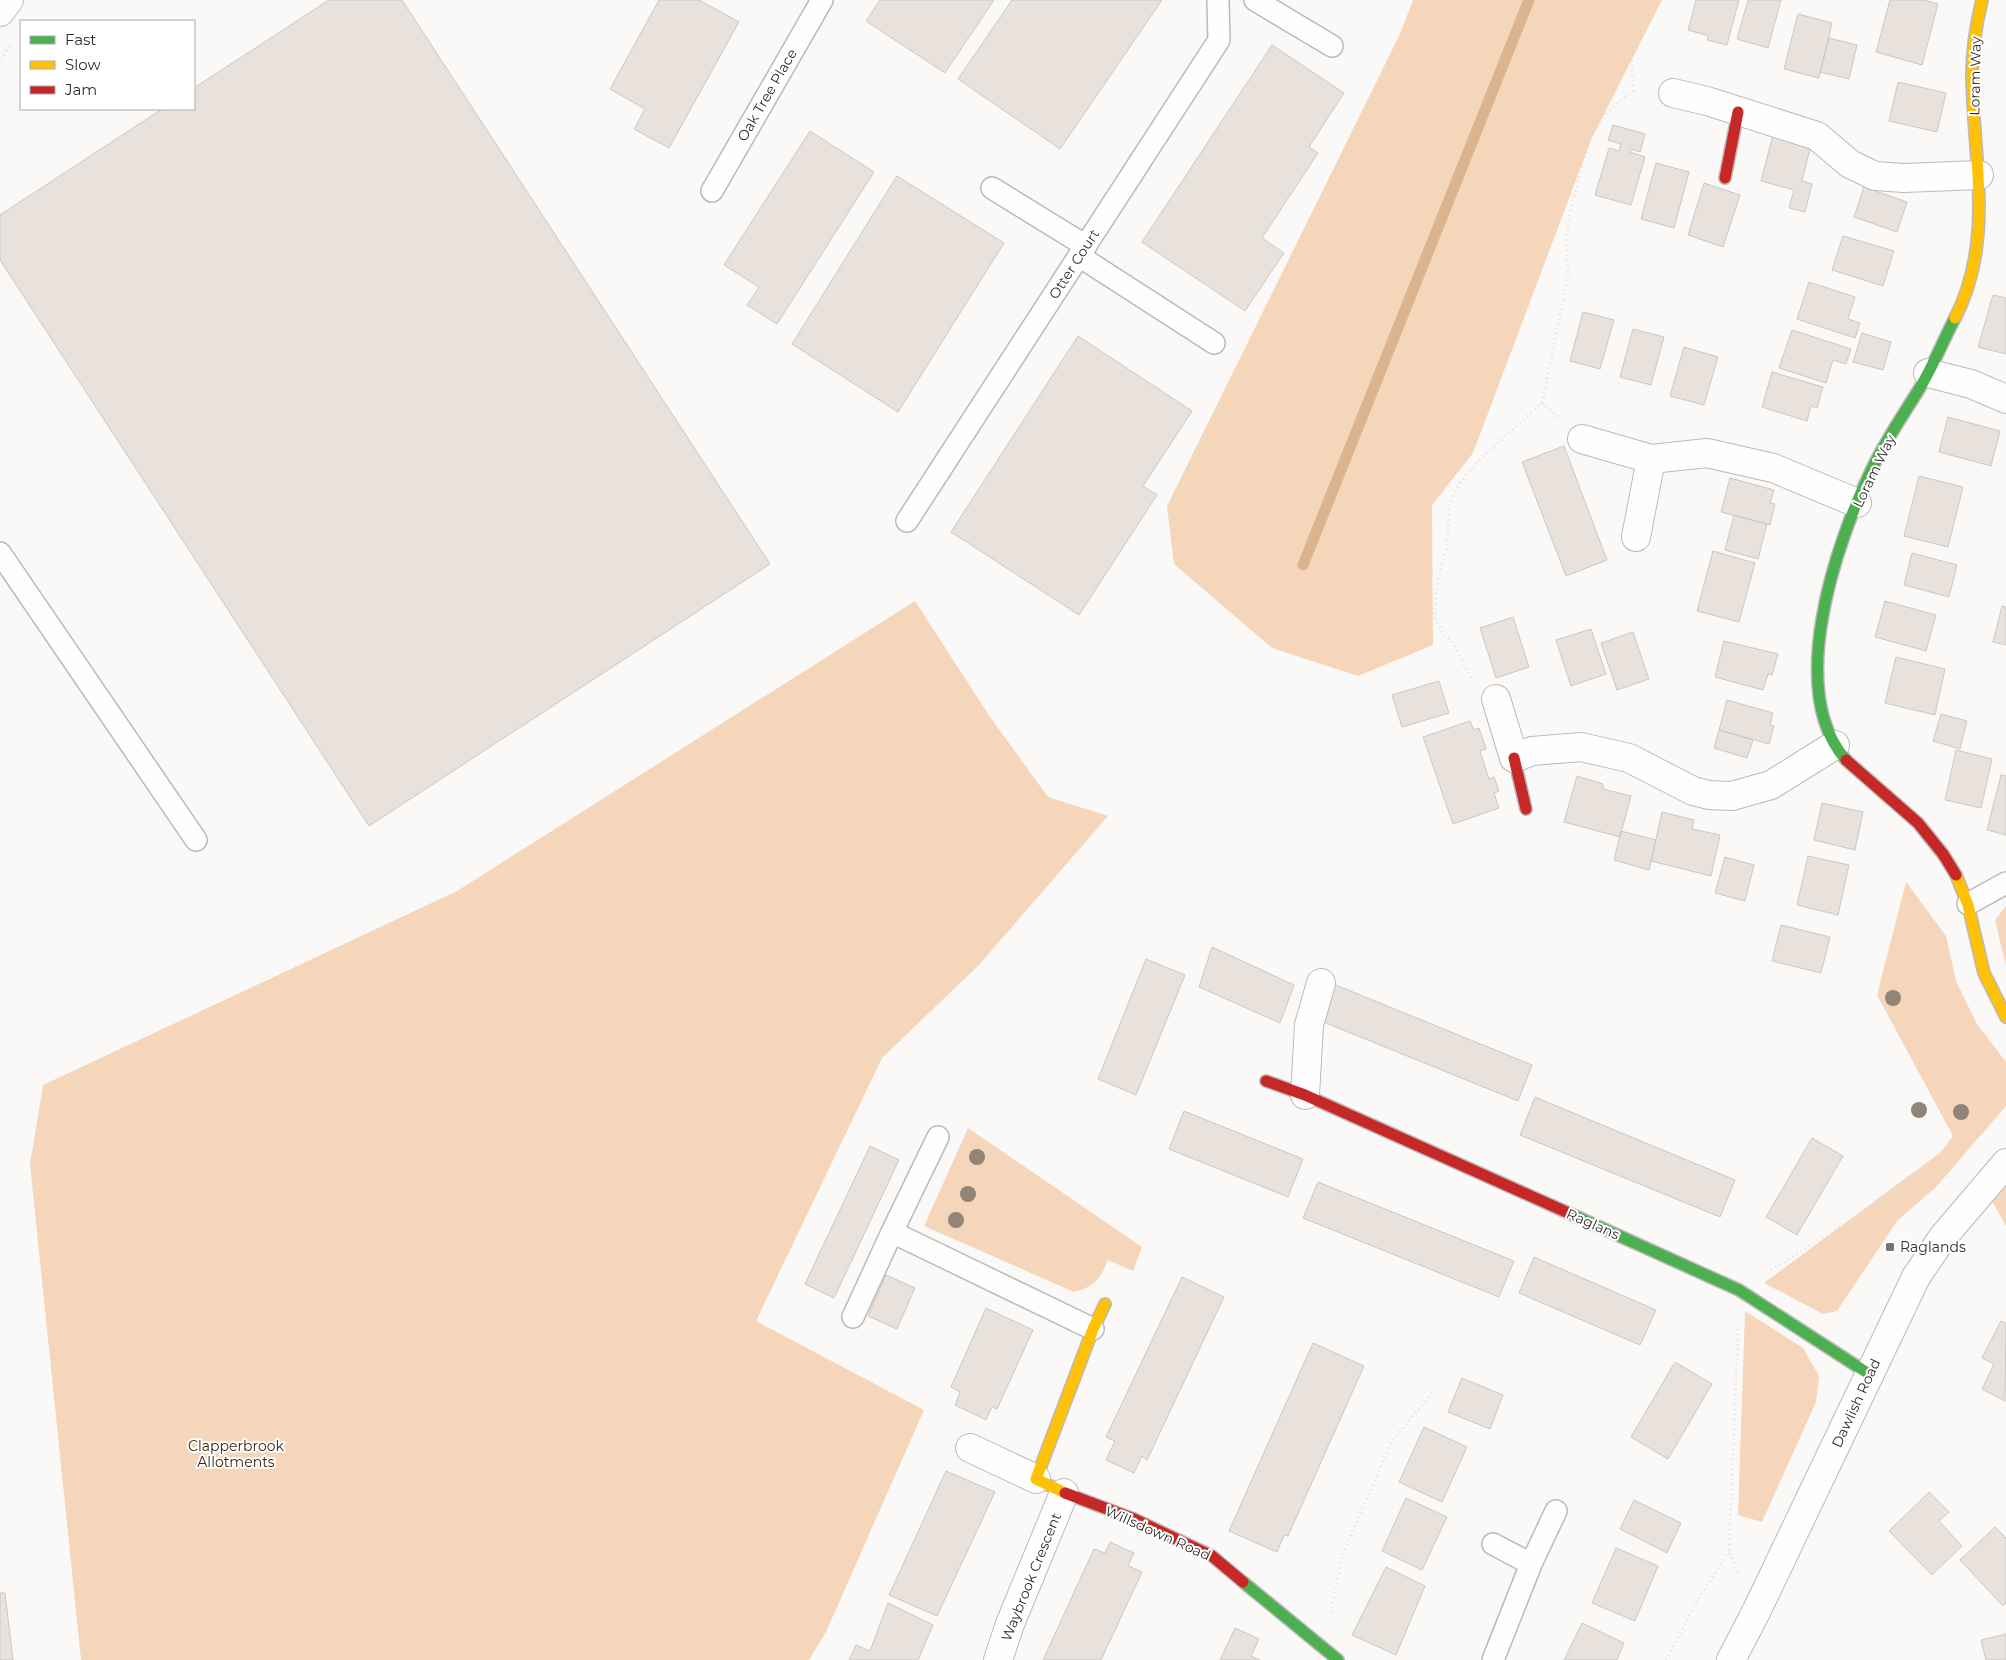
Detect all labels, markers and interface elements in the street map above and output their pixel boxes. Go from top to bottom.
legend [20,20,195,110]
text: Fast [65,30,96,49]
street label: Loram Way [1965,36,1985,116]
street label: Oak Tree Place [733,45,801,145]
text: Slow [65,55,101,74]
text: Jam [64,80,97,99]
street label: Otter Court [1045,225,1103,302]
street label: Loram Way [1849,431,1900,510]
street label: Raglans [1564,1204,1622,1244]
place label: Raglands [1900,1238,1966,1256]
marker: Raglands [1884,1241,1896,1253]
street label: Dawlish Road [1828,1356,1884,1450]
park label: Clapperbrook Allotments [188,1437,284,1471]
street label: Willsdown Road [1102,1502,1214,1564]
street label: Waybrook Crescent [997,1510,1065,1644]

